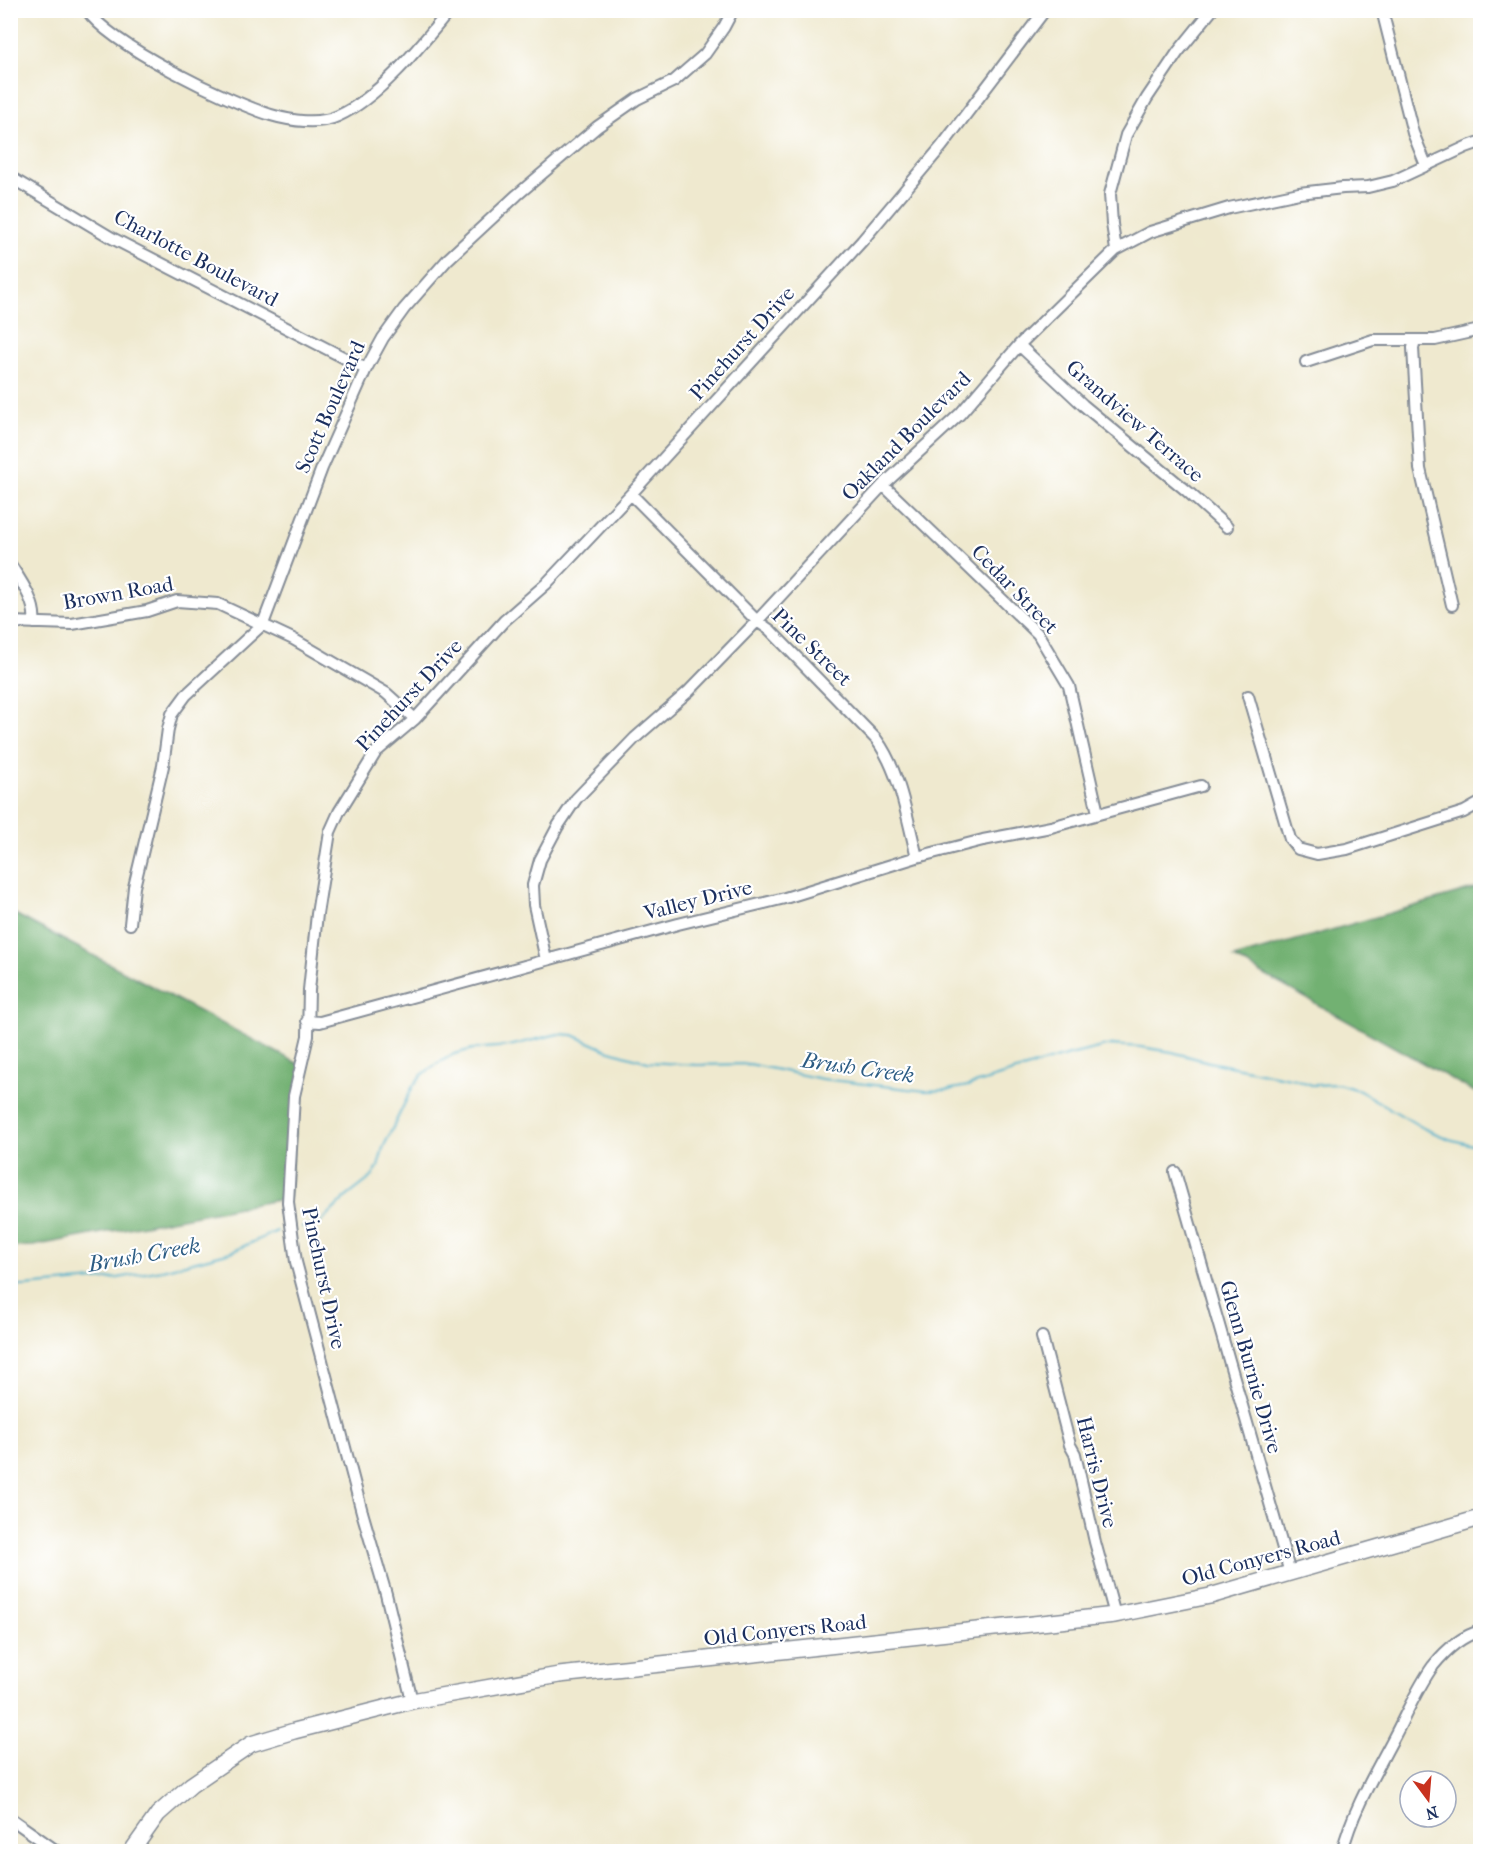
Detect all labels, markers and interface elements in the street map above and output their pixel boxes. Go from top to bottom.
street label: Charlotte Boulevard [110,205,283,312]
street label: Pinehurst Drive [685,281,799,405]
street label: Scott Boulevard [290,337,370,477]
street label: Grandview Terrace [1062,355,1208,487]
street label: Oakland Boulevard [836,366,976,506]
street label: Cedar Street [967,539,1064,639]
street label: Brown Road [61,571,176,615]
street label: Pine Street [767,603,857,691]
street label: Pinehurst Drive [351,634,467,756]
street label: Valley Drive [640,875,755,925]
water label: Brush Creek [799,1047,916,1089]
street label: Pinehurst Drive [297,1205,351,1351]
water label: Brush Creek [85,1232,202,1278]
street label: Glenn Burnie Drive [1215,1278,1287,1456]
street label: Harris Drive [1072,1414,1122,1530]
street label: Old Conyers Road [1179,1525,1344,1591]
street label: Old Conyers Road [702,1609,868,1650]
north arrow [1398,1769,1458,1829]
text: N [1423,1802,1440,1824]

